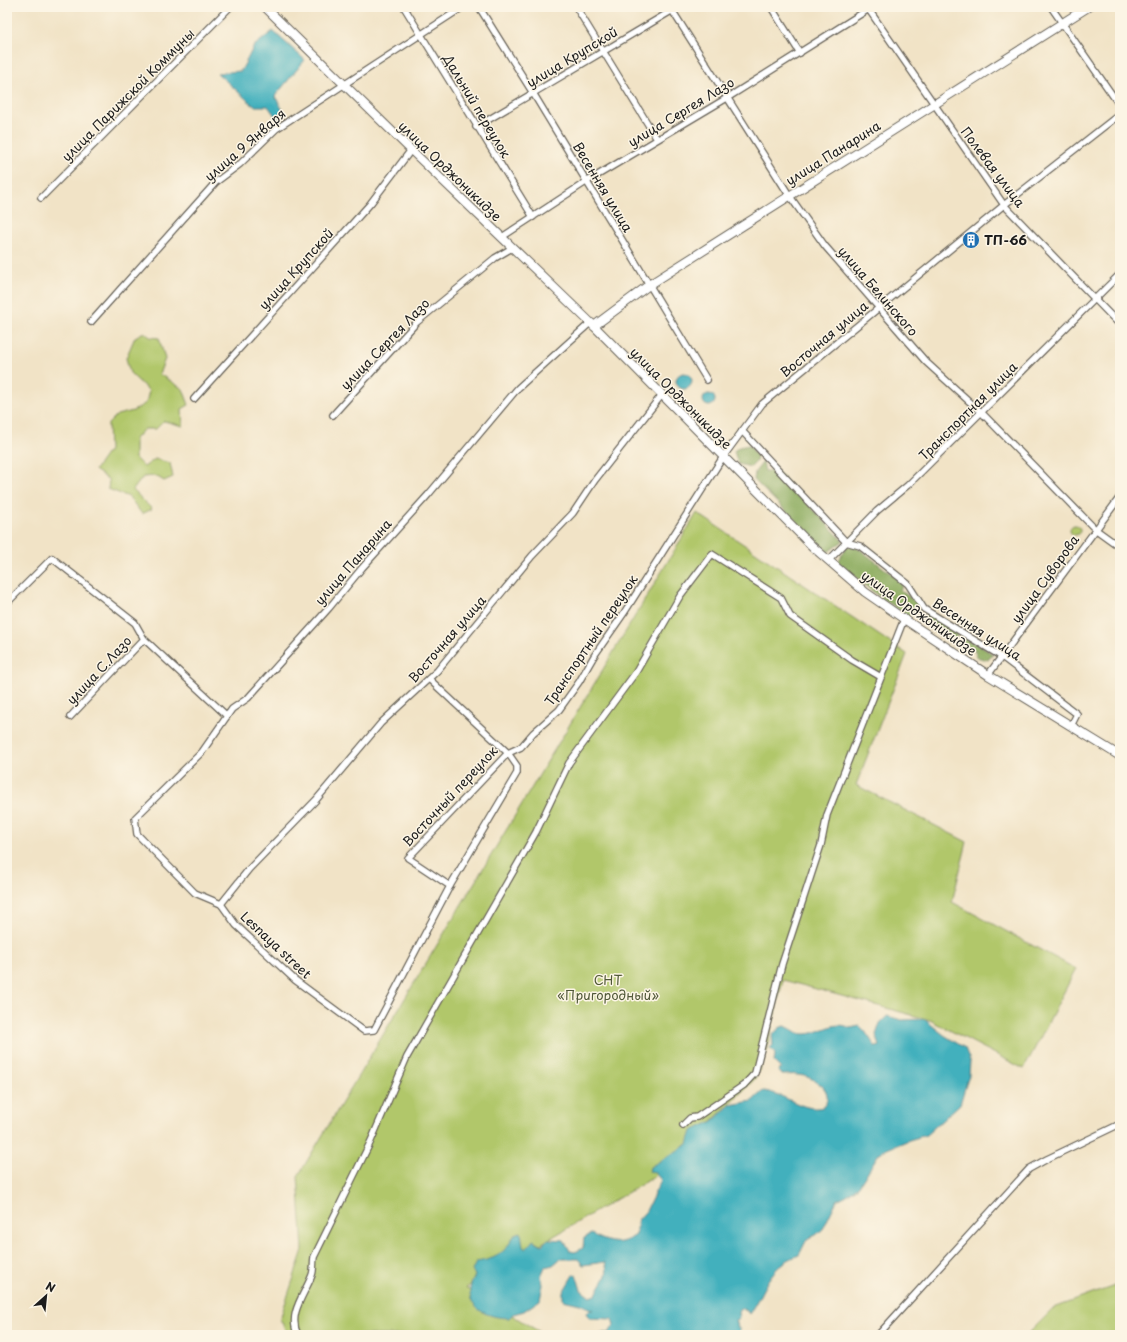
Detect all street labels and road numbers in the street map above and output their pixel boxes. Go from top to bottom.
street label: улица Крупской [523,22,621,91]
street label: улица Парижской Коммуны [57,24,198,165]
street label: Дальний переулок [438,50,516,161]
street label: улица Сергея Лазо [624,72,738,151]
street label: улица 9 Января [200,104,289,185]
street label: улица Панарина [782,115,885,189]
street label: улица Орджоникидзе [394,116,506,225]
street label: Полевая улица [957,123,1030,211]
street label: Весенняя улица [569,138,638,236]
street label: улица Крупской [254,224,337,313]
street label: улица Белинского [834,242,923,340]
street label: улица Сергея Лазо [336,294,434,394]
street label: Восточная улица [776,296,872,381]
street label: улица Орджоникидзе [626,342,737,453]
street label: Транспортная улица [914,357,1022,464]
street label: улица Панарина [310,514,396,609]
street label: улица Суворова [1006,530,1084,627]
street label: улица Орджоникидзе [858,565,981,660]
street label: Транспортный переулок [540,570,642,709]
street label: Восточная улица [403,590,490,686]
street label: Весенняя улица [929,593,1026,665]
street label: улица С.Лазо [62,631,135,708]
street label: Восточный переулок [398,741,502,850]
street label: Lesnaya street [237,907,316,983]

